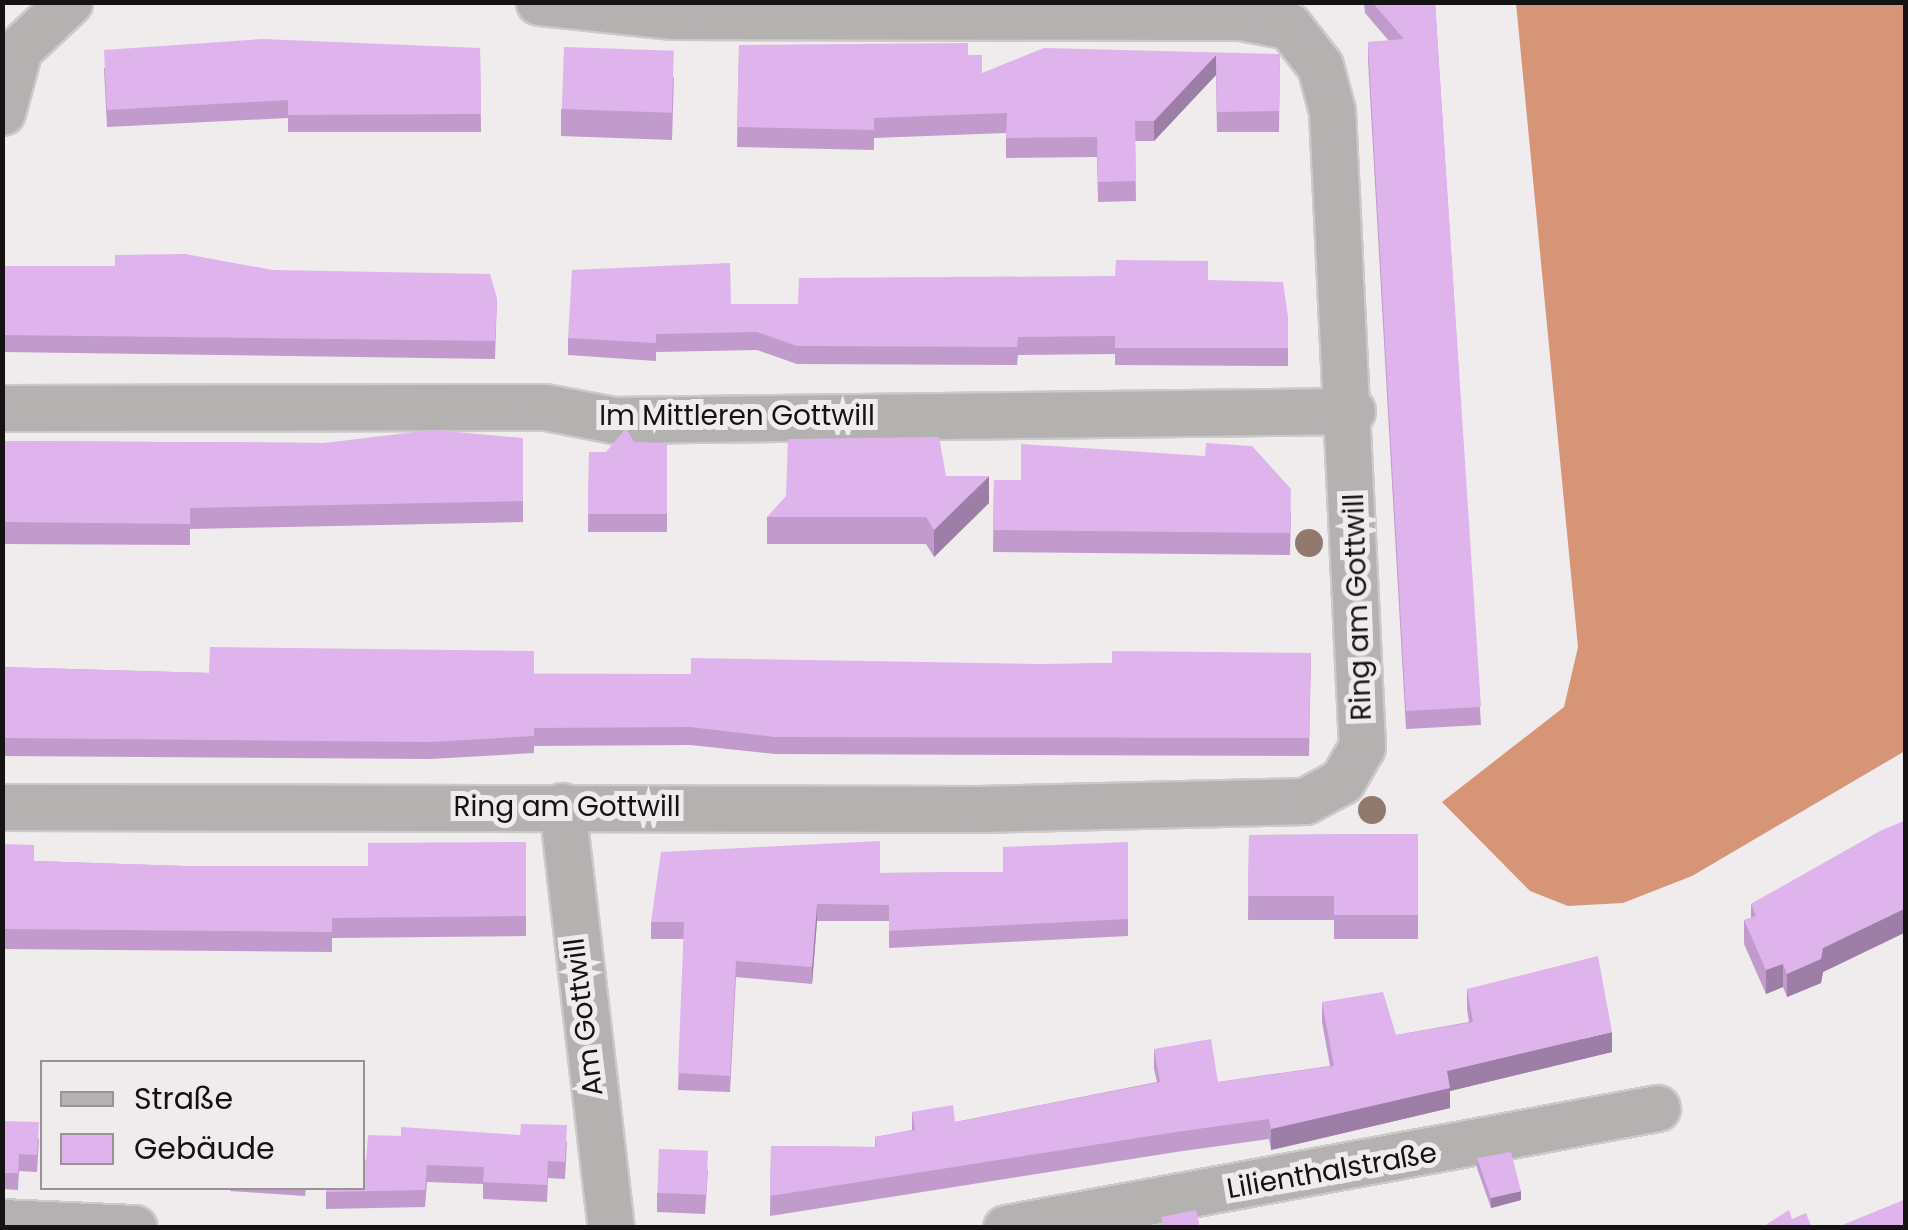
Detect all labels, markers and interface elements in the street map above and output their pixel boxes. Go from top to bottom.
street label: Im Mittleren Gottwill [599,399,875,433]
street label: Ring am Gottwill [1337,493,1379,721]
street label: Ring am Gottwill [453,790,681,824]
street label: Am Gottwill [558,936,610,1098]
legend [40,1060,365,1190]
text: Straße [134,1077,233,1120]
text: Gebäude [134,1127,275,1170]
street label: Lilienthalstraße [1224,1136,1440,1206]

